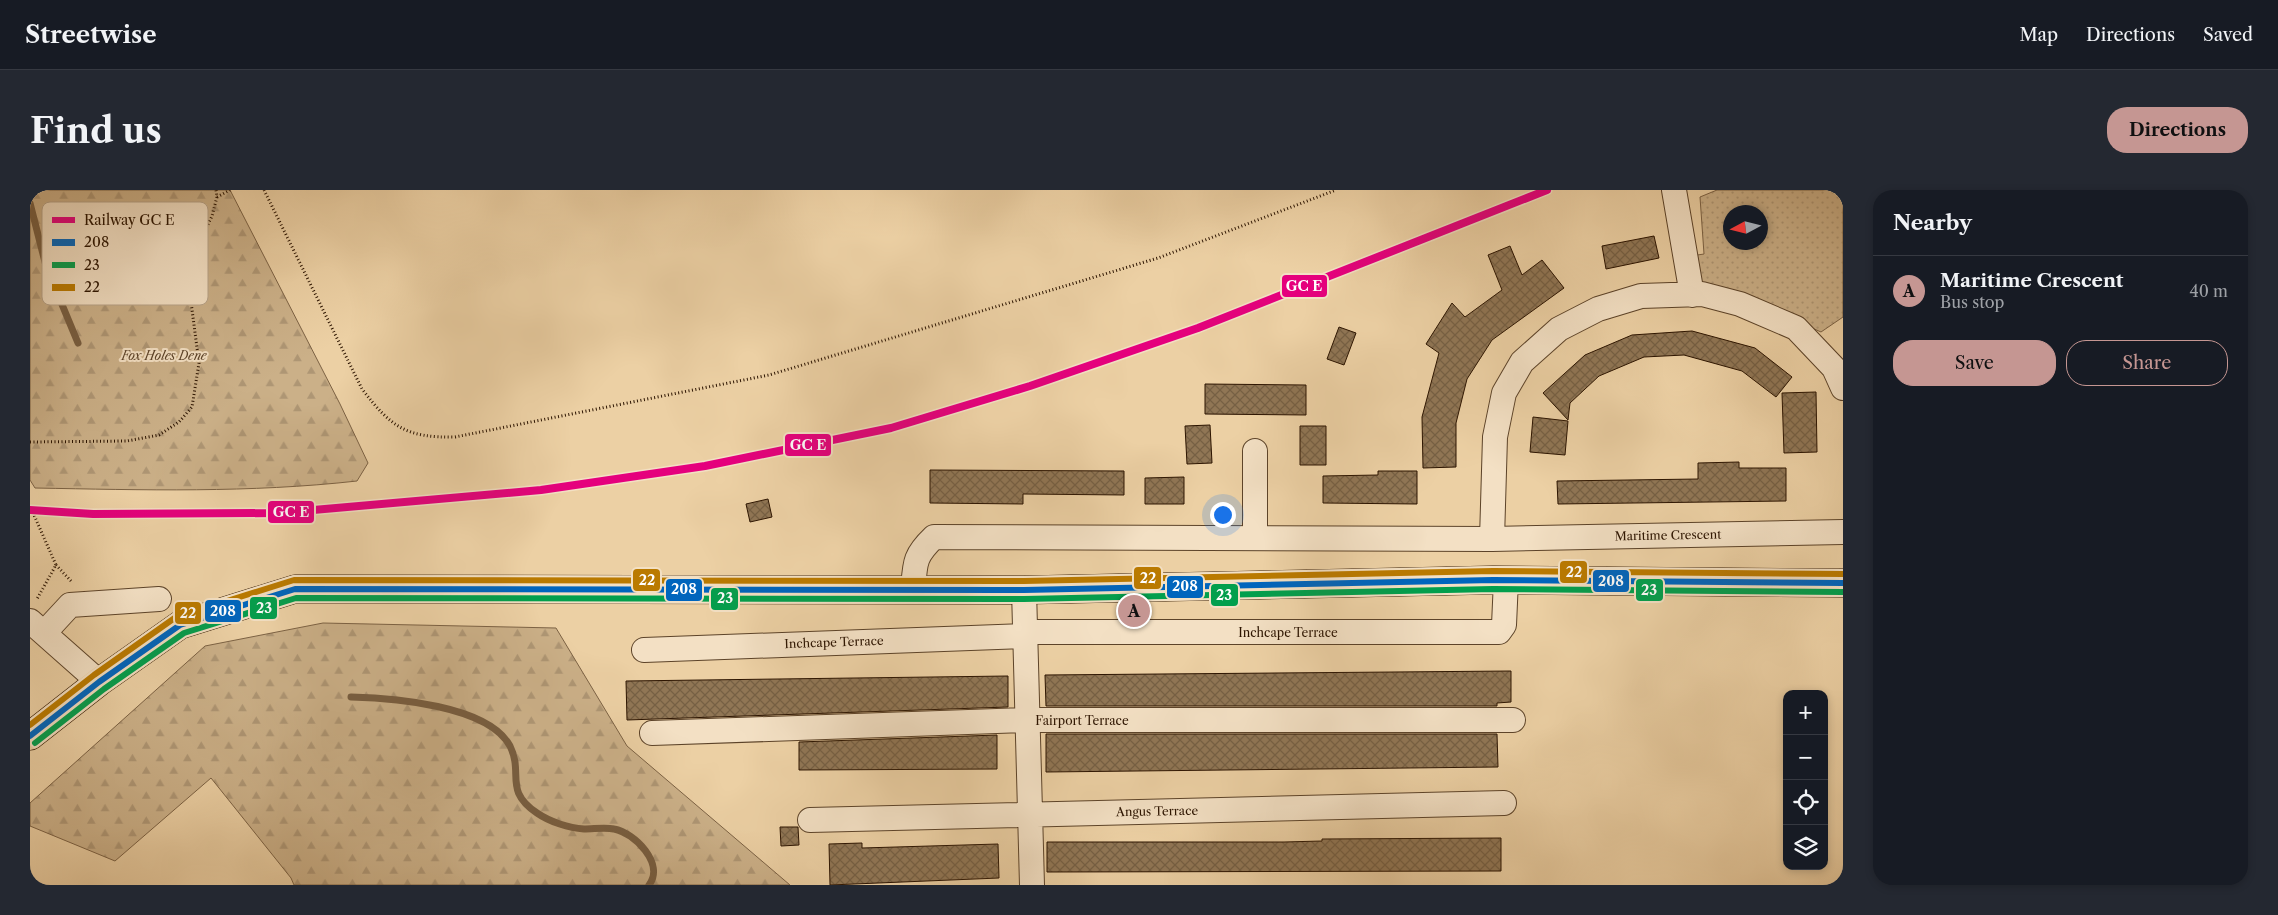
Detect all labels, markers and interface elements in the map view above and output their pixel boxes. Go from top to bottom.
text: Streetwise [25,20,157,49]
text: Map [2019,24,2058,46]
text: Directions [2086,24,2175,46]
text: Saved [2203,24,2253,46]
button: Directions [2107,107,2248,153]
text: Find us [30,109,162,152]
legend [42,202,208,305]
north arrow [1723,205,1768,250]
text: Nearby [1893,210,1972,235]
text: Railway GC E [84,211,175,229]
text: 208 [84,233,109,251]
text: 23 [84,256,100,274]
text: Maritime Crescent [1940,269,2124,292]
line badge: GC E [1281,274,1328,298]
text: GC E [1286,277,1322,295]
text: 22 [84,278,100,296]
text: A [1903,281,1915,301]
text: 40 m [2189,281,2228,301]
text: Bus stop [1940,292,2004,312]
button: Save [1893,340,2056,386]
button: Share [2066,340,2228,386]
park label: Fox Holes Dene [120,348,208,363]
line badge: GC E [784,433,832,457]
text: GC E [790,436,826,454]
line badge: GC E [267,500,315,524]
your location [1210,502,1236,528]
text: GC E [273,503,309,521]
street label: Maritime Crescent [1614,527,1722,543]
line badge: 22 [1559,560,1588,584]
text: 22 [1566,563,1582,581]
line badge: 22 [1133,566,1162,590]
line badge: 22 [632,568,661,592]
text: 22 [1140,569,1156,587]
line badge: 208 [1592,569,1630,593]
text: 22 [639,571,655,589]
text: 208 [1598,572,1624,590]
line badge: 208 [1166,575,1204,599]
text: 208 [1172,577,1198,595]
line badge: 208 [665,578,703,602]
line badge: 23 [1635,578,1664,602]
text: 208 [671,580,697,598]
text: 23 [1641,581,1657,599]
line badge: 23 [1210,583,1239,607]
text: 23 [1216,586,1232,604]
line badge: 23 [710,587,739,611]
text: 23 [717,589,733,607]
pin: A [1118,592,1150,630]
line badge: 23 [249,596,278,620]
line badge: 208 [204,599,242,623]
text: 23 [256,599,272,617]
line badge: 22 [174,601,202,625]
text: 208 [210,602,236,620]
text: 22 [180,604,196,622]
street label: Inchcape Terrace [1238,625,1338,640]
street label: Inchcape Terrace [784,633,884,651]
map controls [1783,690,1828,870]
button: + [1783,690,1828,735]
street label: Fairport Terrace [1035,713,1129,728]
button: − [1783,735,1828,780]
button: locate [1783,780,1828,825]
street label: Angus Terrace [1115,803,1198,819]
button: layers [1783,825,1828,870]

